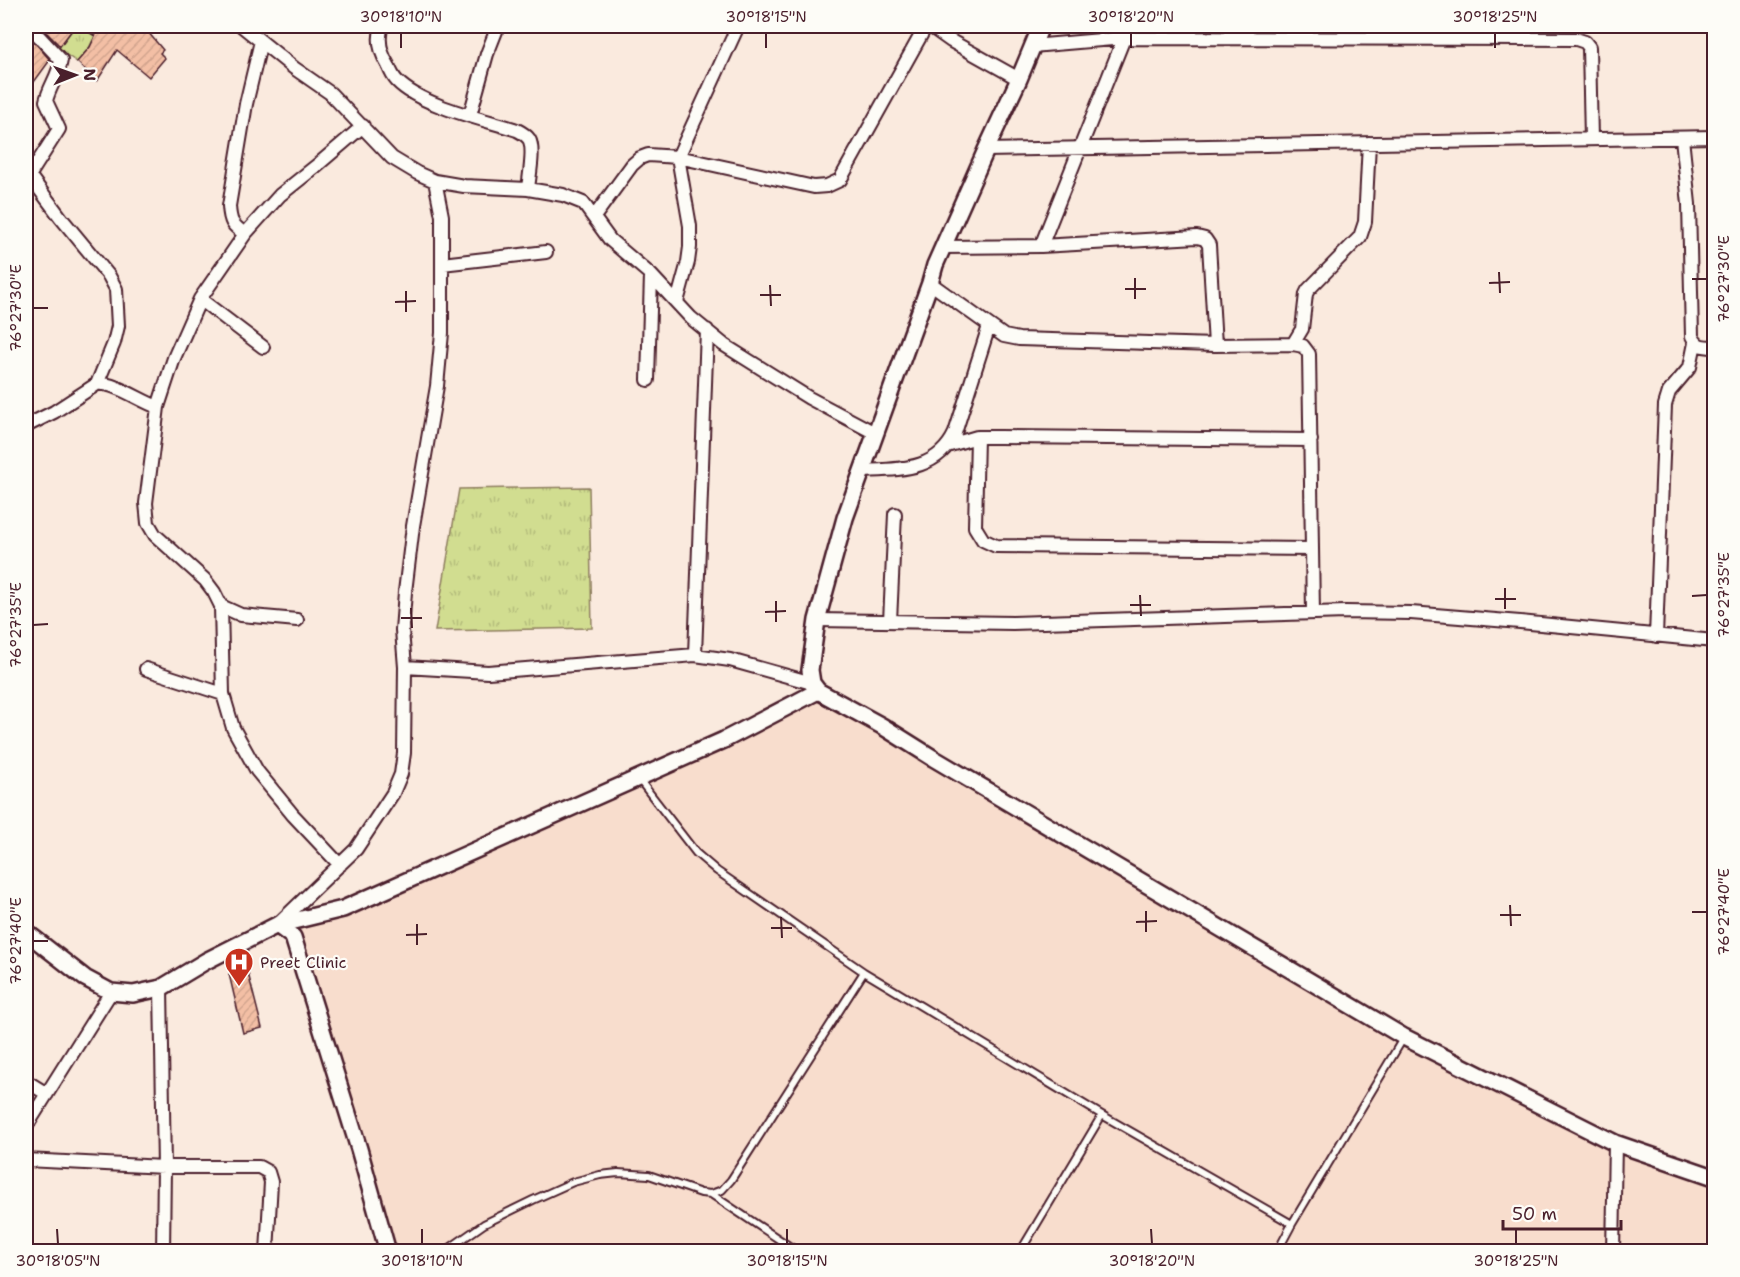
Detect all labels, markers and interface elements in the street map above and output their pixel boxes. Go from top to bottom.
text: 30°18'10"N [360,7,442,27]
text: 30°18'15"N [725,7,807,27]
text: 30°18'20"N [1088,7,1174,27]
text: 30°18'25"N [1453,7,1537,27]
north arrow [45,45,105,105]
text: N [79,68,100,81]
text: 76°27'30"E [1714,235,1734,323]
text: 76°27'30"E [6,264,26,352]
text: 76°27'35"E [1714,552,1734,638]
text: 76°27'35"E [6,582,26,668]
text: 76°27'40"E [1714,868,1734,956]
text: 76°27'40"E [6,897,26,985]
hospital icon: Preet Clinic [223,946,255,988]
place label: Preet Clinic [260,952,347,973]
scale bar [1503,1193,1622,1231]
text: 50 m [1512,1202,1557,1226]
text: 30°18'05"N [15,1251,101,1271]
text: 30°18'10"N [381,1251,463,1271]
text: 30°18'15"N [746,1251,828,1271]
text: 30°18'20"N [1109,1251,1195,1271]
text: 30°18'25"N [1474,1251,1558,1271]

